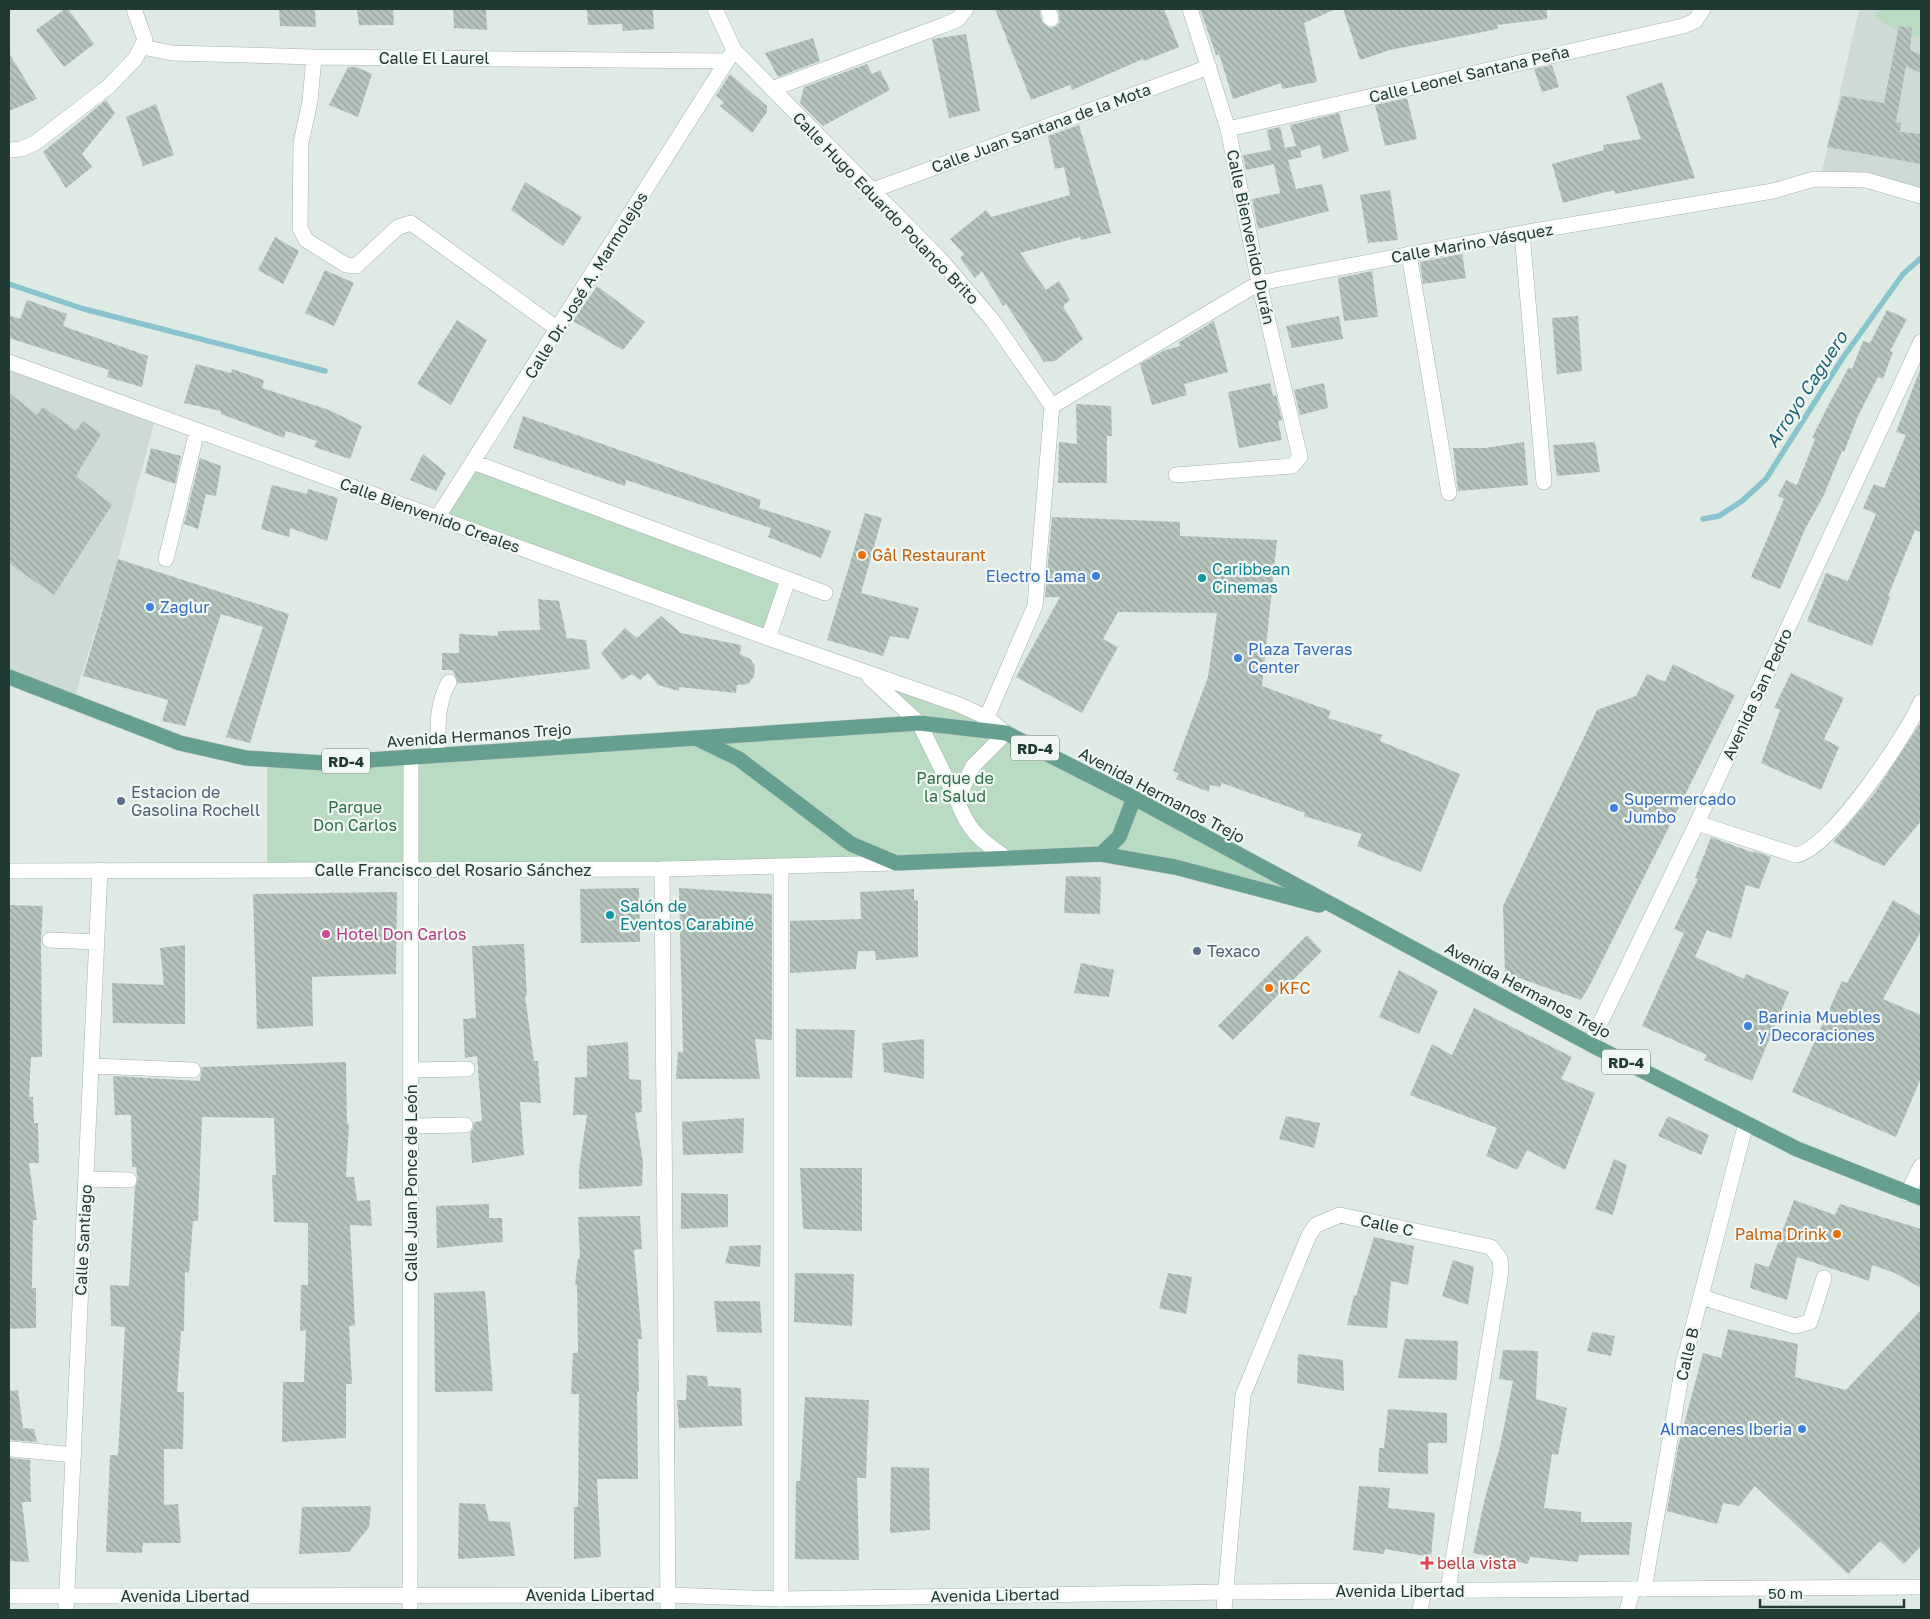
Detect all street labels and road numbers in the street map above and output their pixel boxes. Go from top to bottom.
street label: Calle Leonel Santana Peña [1367,41,1571,107]
street label: Calle El Laurel [379,48,489,68]
street label: Calle Juan Santana de la Mota [929,79,1153,177]
street label: Calle Hugo Eduardo Polanco Brito [789,108,983,308]
street label: Calle Bienvenido Durán [1223,148,1279,326]
street label: Calle Dr. José A. Marmolejos [520,188,652,382]
street label: Calle Marino Vásquez [1389,219,1555,267]
street label: Calle Bienvenido Creales [337,473,523,557]
street label: Avenida San Pedro [1718,625,1796,763]
street label: Avenida Hermanos Trejo [386,719,572,751]
road number: RD-4 [1011,736,1059,760]
street label: Avenida Hermanos Trejo [1076,743,1248,847]
road number: RD-4 [322,748,370,774]
street label: Calle Francisco del Rosario Sánchez [315,860,591,880]
street label: Avenida Hermanos Trejo [1442,938,1614,1042]
road number: RD-4 [1602,1050,1650,1074]
street label: Calle Juan Ponce de León [401,1084,421,1282]
street label: Calle Santiago [70,1184,96,1296]
street label: Calle C [1358,1210,1416,1240]
street label: Calle B [1671,1325,1703,1383]
street label: Avenida Libertad [1335,1581,1465,1601]
street label: Avenida Libertad [930,1584,1060,1606]
street label: Avenida Libertad [525,1585,655,1605]
street label: Avenida Libertad [120,1586,250,1606]

